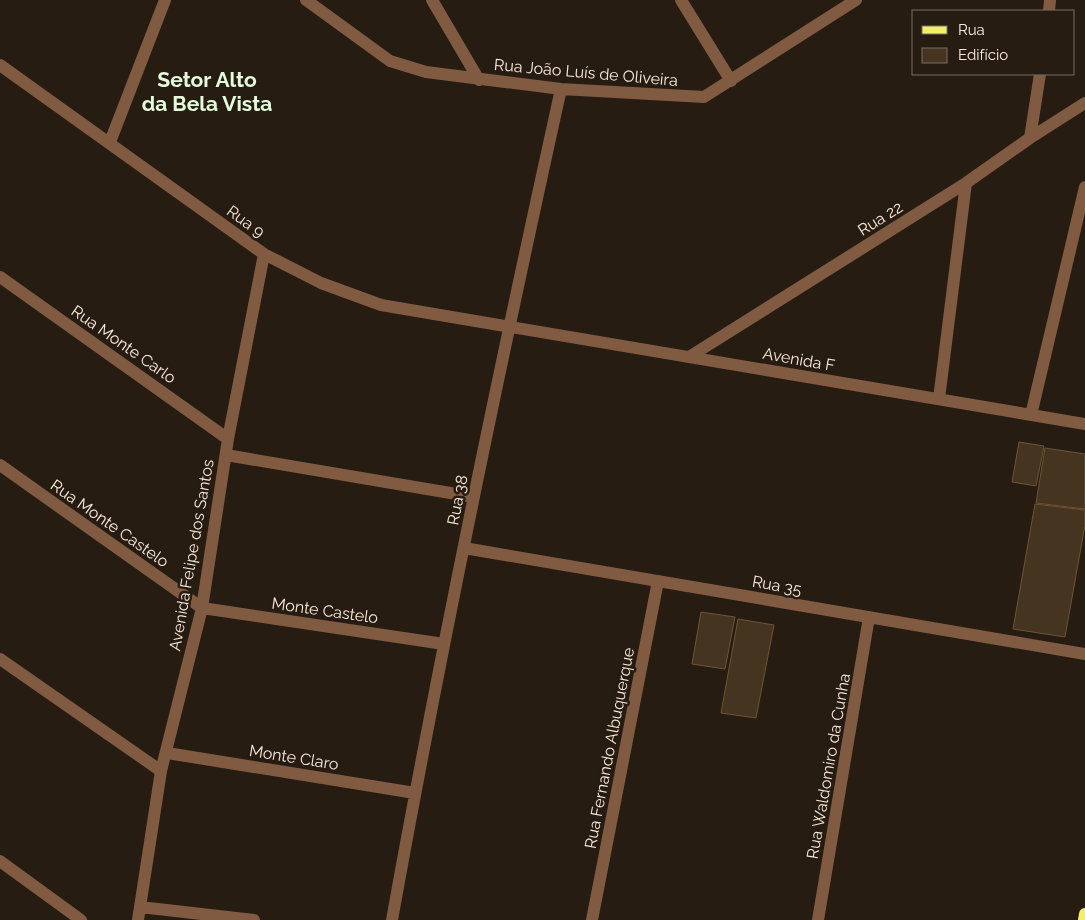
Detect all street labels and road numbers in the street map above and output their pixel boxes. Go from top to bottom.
street label: Rua João Luís de Oliveira [493,55,679,90]
street label: Rua 22 [854,197,906,240]
street label: Rua 9 [223,201,268,241]
street label: Rua Monte Carlo [68,301,180,388]
street label: Avenida F [761,344,836,375]
street label: Avenida Felipe dos Santos [165,457,218,652]
street label: Rua 38 [443,473,472,527]
street label: Rua Monte Castelo [47,476,172,571]
street label: Rua 35 [751,572,803,599]
street label: Monte Castelo [270,594,379,627]
street label: Rua Fernando Albuquerque [581,646,638,850]
street label: Rua Waldomiro da Cunha [803,672,854,860]
street label: Monte Claro [248,741,340,774]

